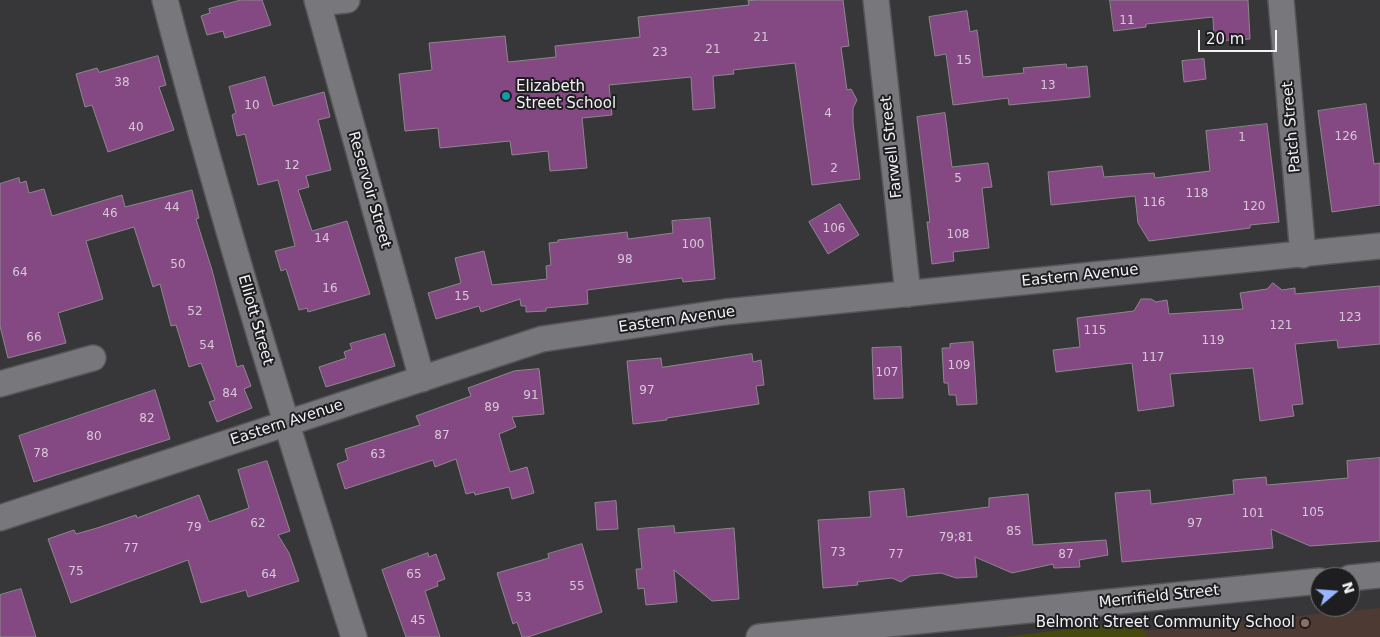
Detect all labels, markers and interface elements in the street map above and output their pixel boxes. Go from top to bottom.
house number: 11 [1119,14,1135,28]
scale bar [1200,20,1279,52]
text: 20 m [1206,30,1244,48]
house number: 21 [753,31,769,45]
house number: 21 [705,43,721,57]
house number: 23 [652,46,668,60]
house number: 15 [956,54,972,68]
house number: 38 [114,76,130,90]
place label: Elizabeth Street School [516,78,616,113]
house number: 13 [1040,79,1056,93]
street label: Patch Street [1279,81,1305,173]
marker: Elizabeth Street School [500,90,512,102]
street label: Farwell Street [878,95,906,199]
house number: 10 [244,99,260,113]
house number: 4 [824,107,832,121]
house number: 40 [128,121,144,135]
street label: Reservoir Street [344,129,394,251]
house number: 126 [1335,130,1357,144]
house number: 1 [1238,131,1246,145]
house number: 12 [284,159,300,173]
house number: 2 [830,162,838,176]
house number: 5 [954,172,962,186]
house number: 118 [1186,187,1208,201]
house number: 116 [1143,196,1165,210]
house number: 120 [1243,200,1265,214]
house number: 44 [164,201,180,215]
house number: 46 [102,207,118,221]
house number: 106 [823,222,845,236]
house number: 108 [947,228,969,242]
house number: 14 [314,232,330,246]
house number: 100 [682,238,704,252]
house number: 98 [617,253,633,267]
house number: 50 [170,258,186,272]
street label: Eastern Avenue [1021,261,1139,291]
house number: 64 [12,266,28,280]
street label: Elliott Street [233,273,277,367]
house number: 16 [322,282,338,296]
house number: 15 [454,290,470,304]
street label: Eastern Avenue [618,303,736,337]
house number: 52 [187,305,203,319]
house number: 123 [1339,311,1361,325]
house number: 121 [1270,319,1292,333]
house number: 115 [1084,324,1106,338]
house number: 66 [26,331,42,345]
house number: 119 [1202,334,1224,348]
house number: 54 [199,339,215,353]
house number: 117 [1142,351,1164,365]
house number: 109 [948,359,970,373]
house number: 107 [876,366,898,380]
house number: 97 [639,384,655,398]
house number: 84 [222,387,238,401]
house number: 91 [523,389,539,403]
street label: Eastern Avenue [228,396,346,450]
house number: 89 [484,401,500,415]
house number: 82 [139,412,155,426]
house number: 87 [434,429,450,443]
house number: 80 [86,430,102,444]
house number: 78 [33,447,49,461]
house number: 63 [370,448,386,462]
house number: 105 [1302,506,1324,520]
house number: 101 [1242,507,1264,521]
house number: 62 [250,517,266,531]
house number: 97 [1187,517,1203,531]
house number: 79 [186,521,202,535]
house number: 85 [1006,525,1022,539]
house number: 79;81 [939,531,973,545]
house number: 77 [123,542,139,556]
house number: 73 [830,546,846,560]
house number: 77 [888,548,904,562]
house number: 87 [1058,548,1074,562]
house number: 75 [68,565,84,579]
north arrow [1310,567,1360,617]
house number: 64 [261,568,277,582]
house number: 65 [406,568,422,582]
house number: 55 [569,580,585,594]
text: N [1339,580,1358,596]
street label: Merrifield Street [1098,582,1220,612]
house number: 53 [516,591,532,605]
house number: 45 [410,614,426,628]
place label: Belmont Street Community School [1036,614,1295,632]
marker: Belmont Street Community School [1299,617,1311,629]

